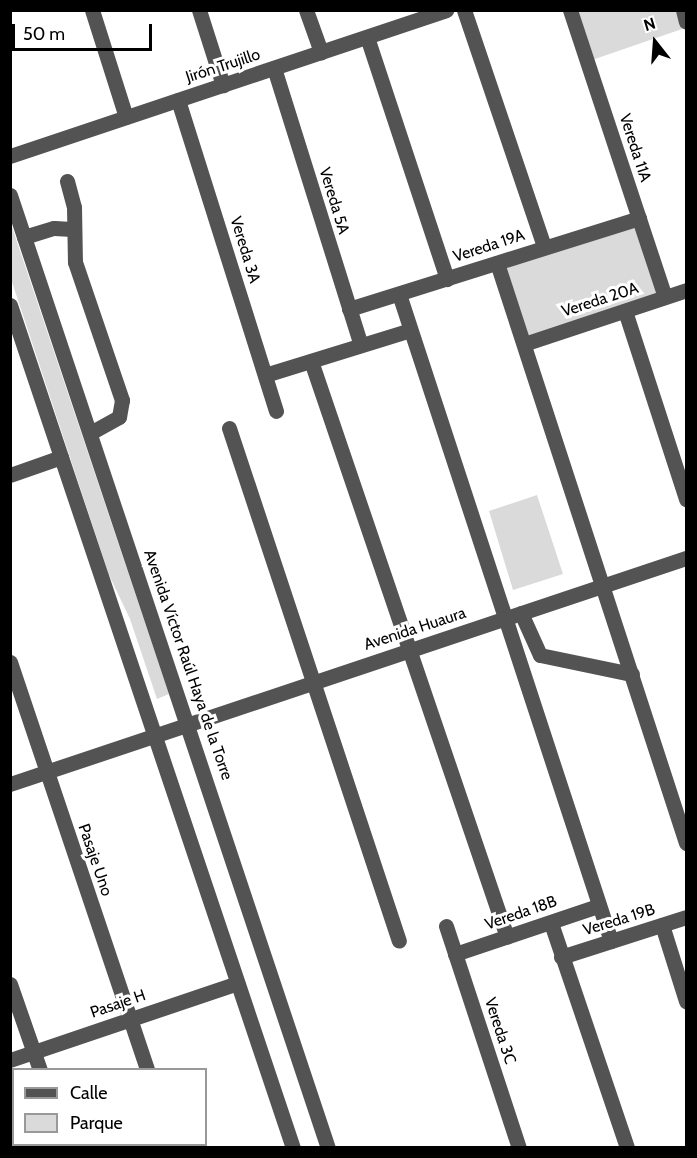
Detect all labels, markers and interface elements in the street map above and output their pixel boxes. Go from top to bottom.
scale bar [15,12,154,50]
north arrow [625,12,685,72]
text: N [641,14,658,35]
text: 50 m [23,23,65,45]
street label: Jirón Trujillo [183,45,263,87]
street label: Vereda 11A [615,112,655,184]
street label: Vereda 5A [315,165,353,237]
street label: Vereda 3A [226,214,264,286]
street label: Vereda 19A [451,225,527,267]
street label: Vereda 20A [559,279,641,321]
street label: Avenida Víctor Raúl Haya de la Torre [139,547,237,783]
street label: Avenida Huaura [362,604,468,654]
street label: Pasaje Uno [74,821,116,899]
street label: Vereda 18B [483,892,559,934]
street label: Vereda 19B [581,900,657,940]
street label: Pasaje H [88,986,148,1022]
street label: Vereda 3C [480,995,520,1067]
legend [12,1068,207,1146]
text: Calle [70,1082,107,1104]
text: Parque [70,1112,123,1134]

